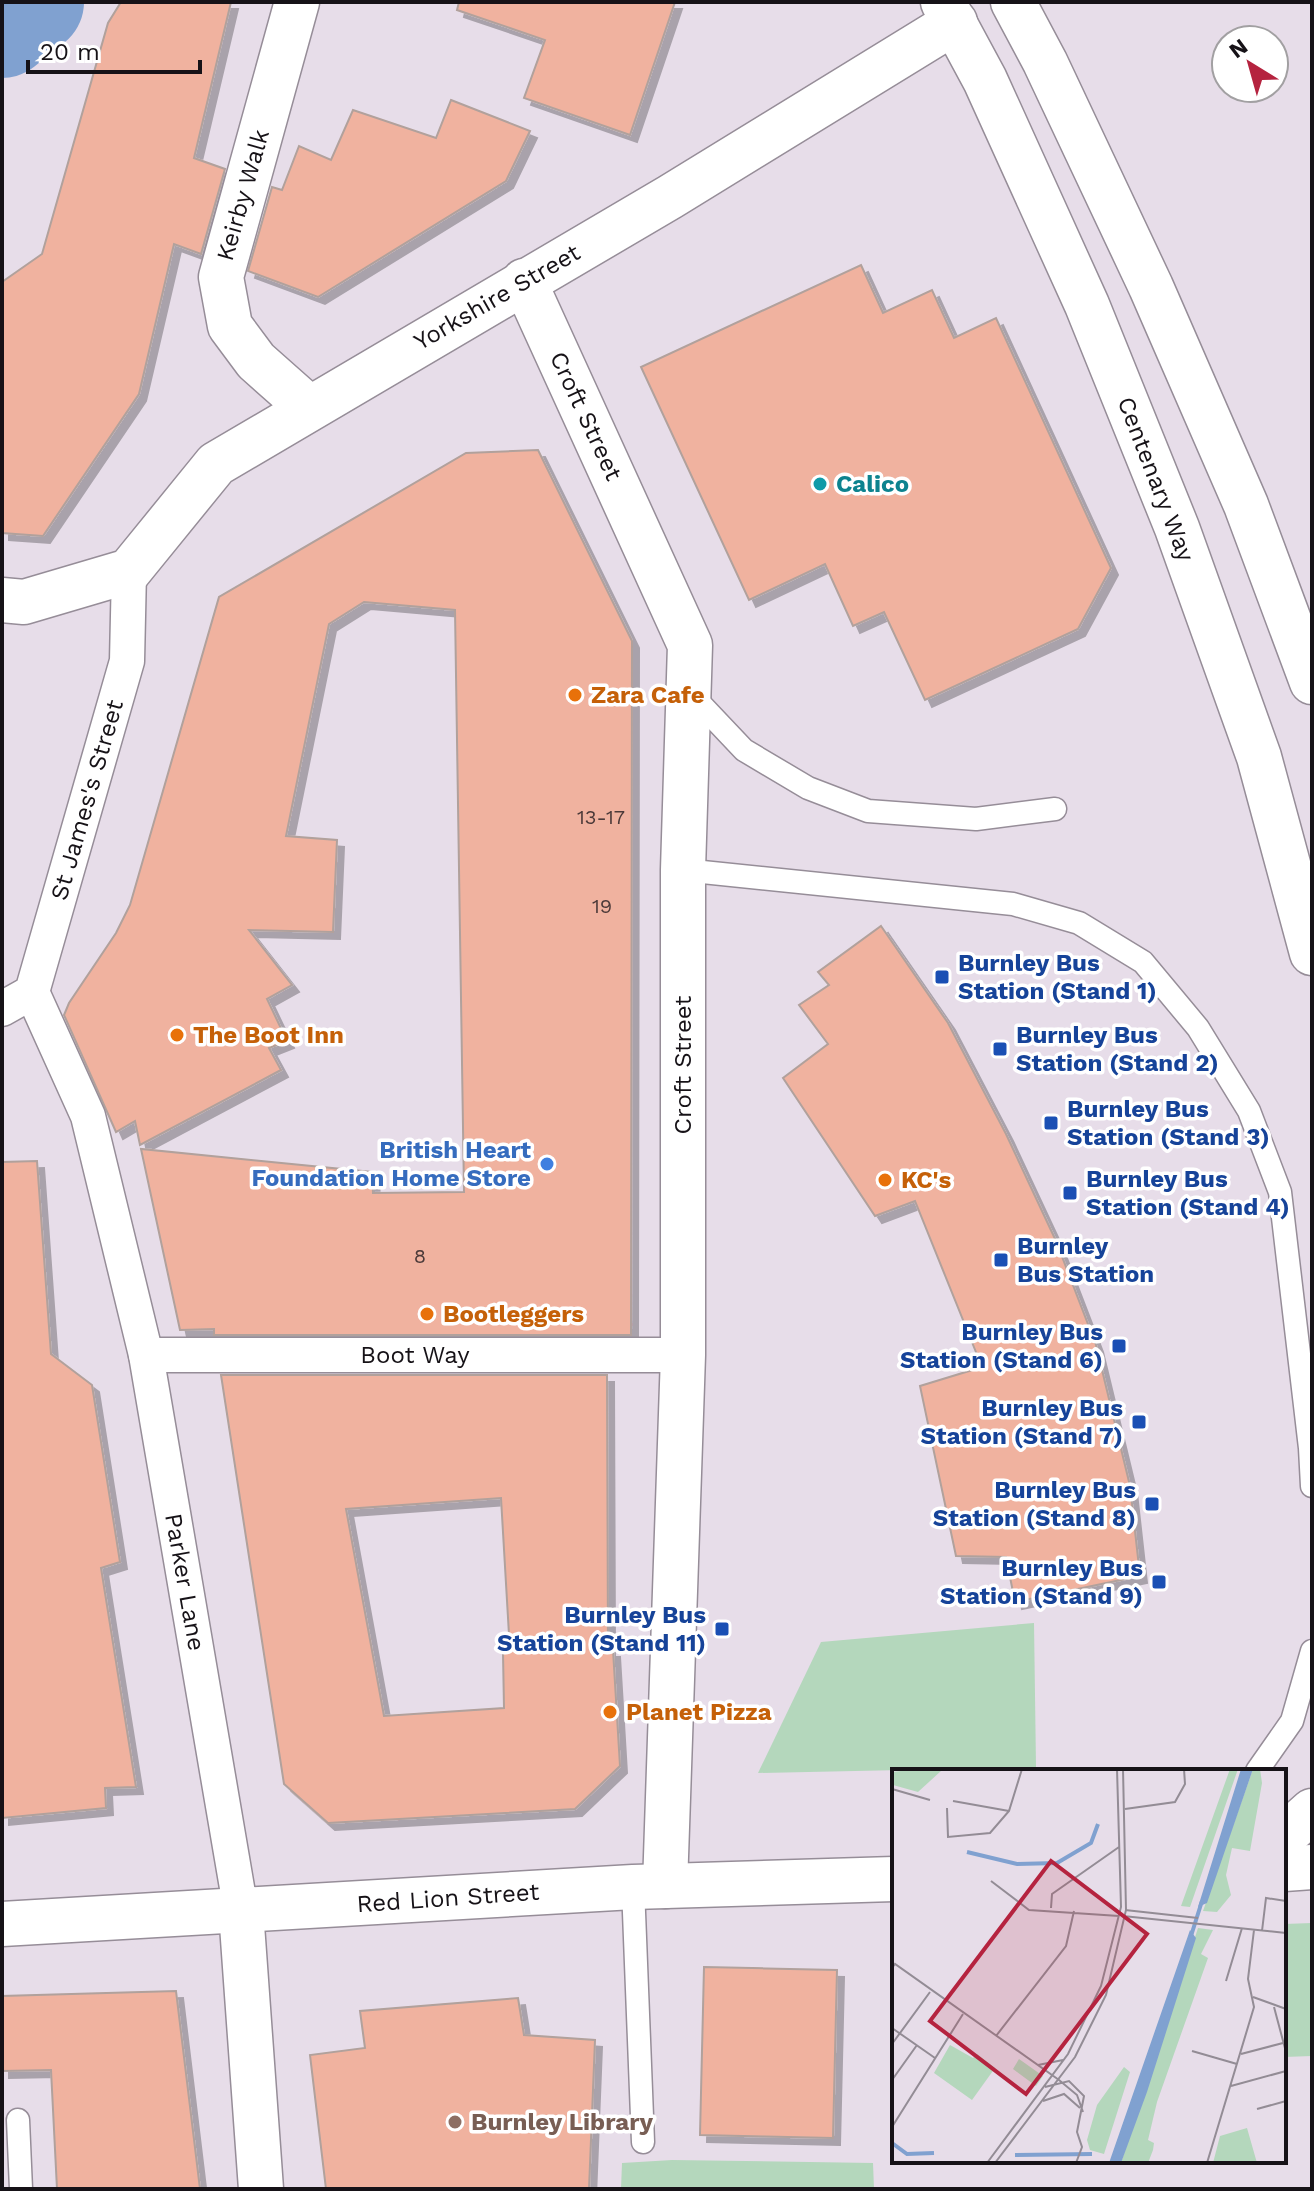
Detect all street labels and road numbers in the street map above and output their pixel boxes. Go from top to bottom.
street label: Keirby Walk [211,126,275,264]
street label: Yorkshire Street [409,238,585,356]
street label: Croft Street [544,347,628,485]
street label: Centenary Way [1112,393,1200,566]
street label: St James's Street [45,697,129,903]
street label: Croft Street [669,996,697,1134]
street label: Boot Way [360,1341,470,1369]
street label: Parker Lane [159,1511,211,1653]
street label: Red Lion Street [356,1878,540,1918]

